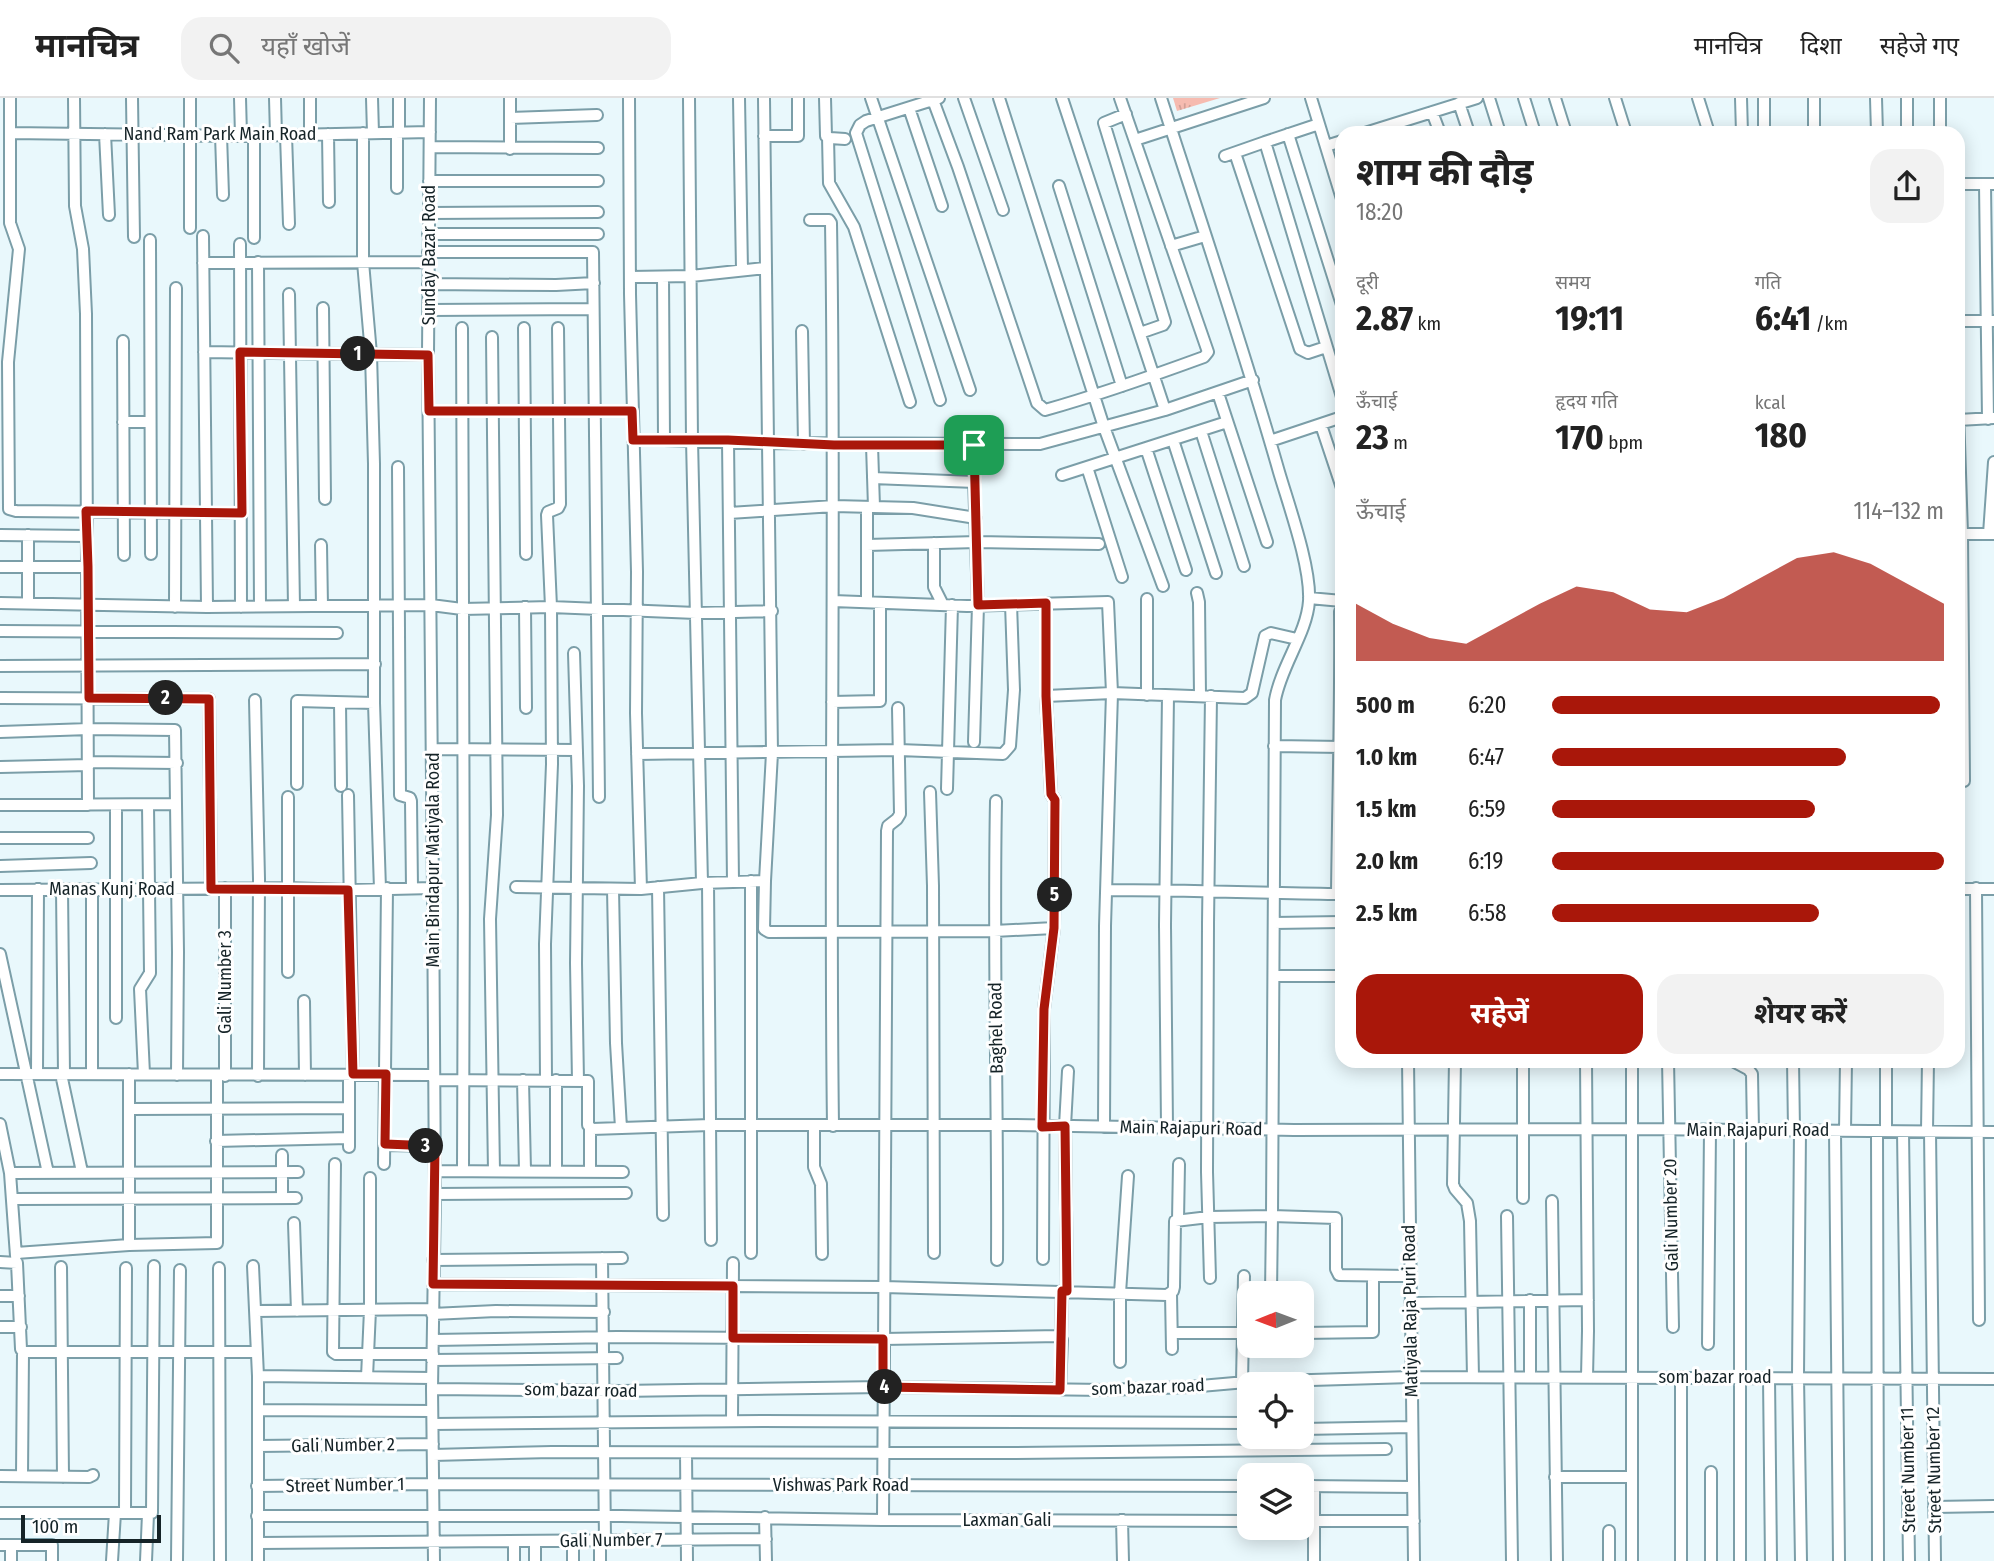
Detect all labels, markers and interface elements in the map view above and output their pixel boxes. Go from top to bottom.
search box [181,17,671,80]
text: मानचित्र [35,26,139,66]
icon: search [205,29,243,67]
text: यहाँ खोजें [261,31,350,62]
text: मानचित्र [1694,32,1762,60]
text: दिशा [1800,32,1842,60]
text: सहेजे गए [1880,32,1959,60]
street label: Nand Ram Park Main Road [123,123,317,145]
text: शाम की दौड़ [1356,149,1534,195]
button: share [1870,149,1944,223]
street label: Sunday Bazar Road [418,185,440,325]
text: 18:20 [1356,198,1403,226]
text: दूरी [1356,271,1379,294]
text: समय [1555,271,1591,294]
text: गति [1755,271,1781,294]
text: 2.87 [1356,297,1413,339]
text: 19:11 [1555,297,1624,339]
text: 6:41 [1755,297,1811,339]
text: km [1413,312,1441,335]
text: /km [1811,312,1848,335]
pin: 1 [340,336,376,372]
text: 1 [353,342,362,365]
text: ऊँचाई [1356,390,1397,413]
text: हृदय गति [1555,390,1618,413]
text: kcal [1755,391,1785,414]
text: 180 [1755,414,1807,456]
pin [944,415,1004,475]
text: 23 [1356,416,1389,458]
text: 170 [1555,416,1604,458]
icon: arrive [955,426,993,464]
text: m [1389,431,1408,454]
text: bpm [1604,431,1643,454]
text: ऊँचाई [1356,497,1406,525]
text: 114–132 m [1854,497,1944,525]
pin: 2 [148,680,184,716]
text: 2 [161,686,170,709]
text: 500 m [1356,691,1415,719]
text: 6:20 [1468,691,1506,719]
text: 1.0 km [1356,743,1417,771]
text: 6:47 [1468,743,1504,771]
street label: Main Bindapur Matiyala Road [422,752,444,968]
text: 1.5 km [1356,795,1417,823]
text: 6:59 [1468,795,1506,823]
text: 2.0 km [1356,847,1418,875]
text: 6:19 [1468,847,1504,875]
street label: Manas Kunj Road [49,878,175,900]
pin: 5 [1038,878,1072,912]
text: 5 [1050,883,1059,906]
text: 2.5 km [1356,899,1417,927]
text: 6:58 [1468,899,1506,927]
street label: Gali Number 3 [214,930,236,1034]
button: सहेजें [1356,974,1643,1054]
button: शेयर करें [1657,974,1944,1054]
street label: Baghel Road [984,982,1008,1074]
street label: Main Rajapuri Road [1119,1116,1263,1140]
street label: Main Rajapuri Road [1687,1119,1829,1141]
pin: 3 [408,1128,444,1164]
text: 3 [421,1134,430,1157]
street label: Gali Number 20 [1659,1158,1683,1272]
street label: Matiyala Raja Puri Road [1397,1224,1423,1398]
north arrow [1237,1281,1314,1358]
map controls [1237,1281,1314,1540]
street label: som bazar road [1658,1366,1772,1388]
pin: 4 [868,1370,903,1404]
button: locate [1237,1372,1314,1449]
street label: som bazar road [1091,1374,1205,1400]
text: 4 [880,1375,889,1398]
street label: som bazar road [524,1378,638,1402]
street label: Street Number 12 [1922,1406,1946,1533]
street label: Street Number 11 [1896,1407,1920,1533]
street label: Gali Number 2 [291,1433,395,1457]
button: layers [1237,1463,1314,1540]
street label: Street Number 1 [285,1473,405,1497]
street label: Vishwas Park Road [773,1474,909,1496]
street label: Laxman Gali [962,1509,1052,1531]
scale bar [21,1512,161,1544]
text: 100 m [32,1515,78,1538]
street label: Gali Number 7 [559,1528,663,1552]

